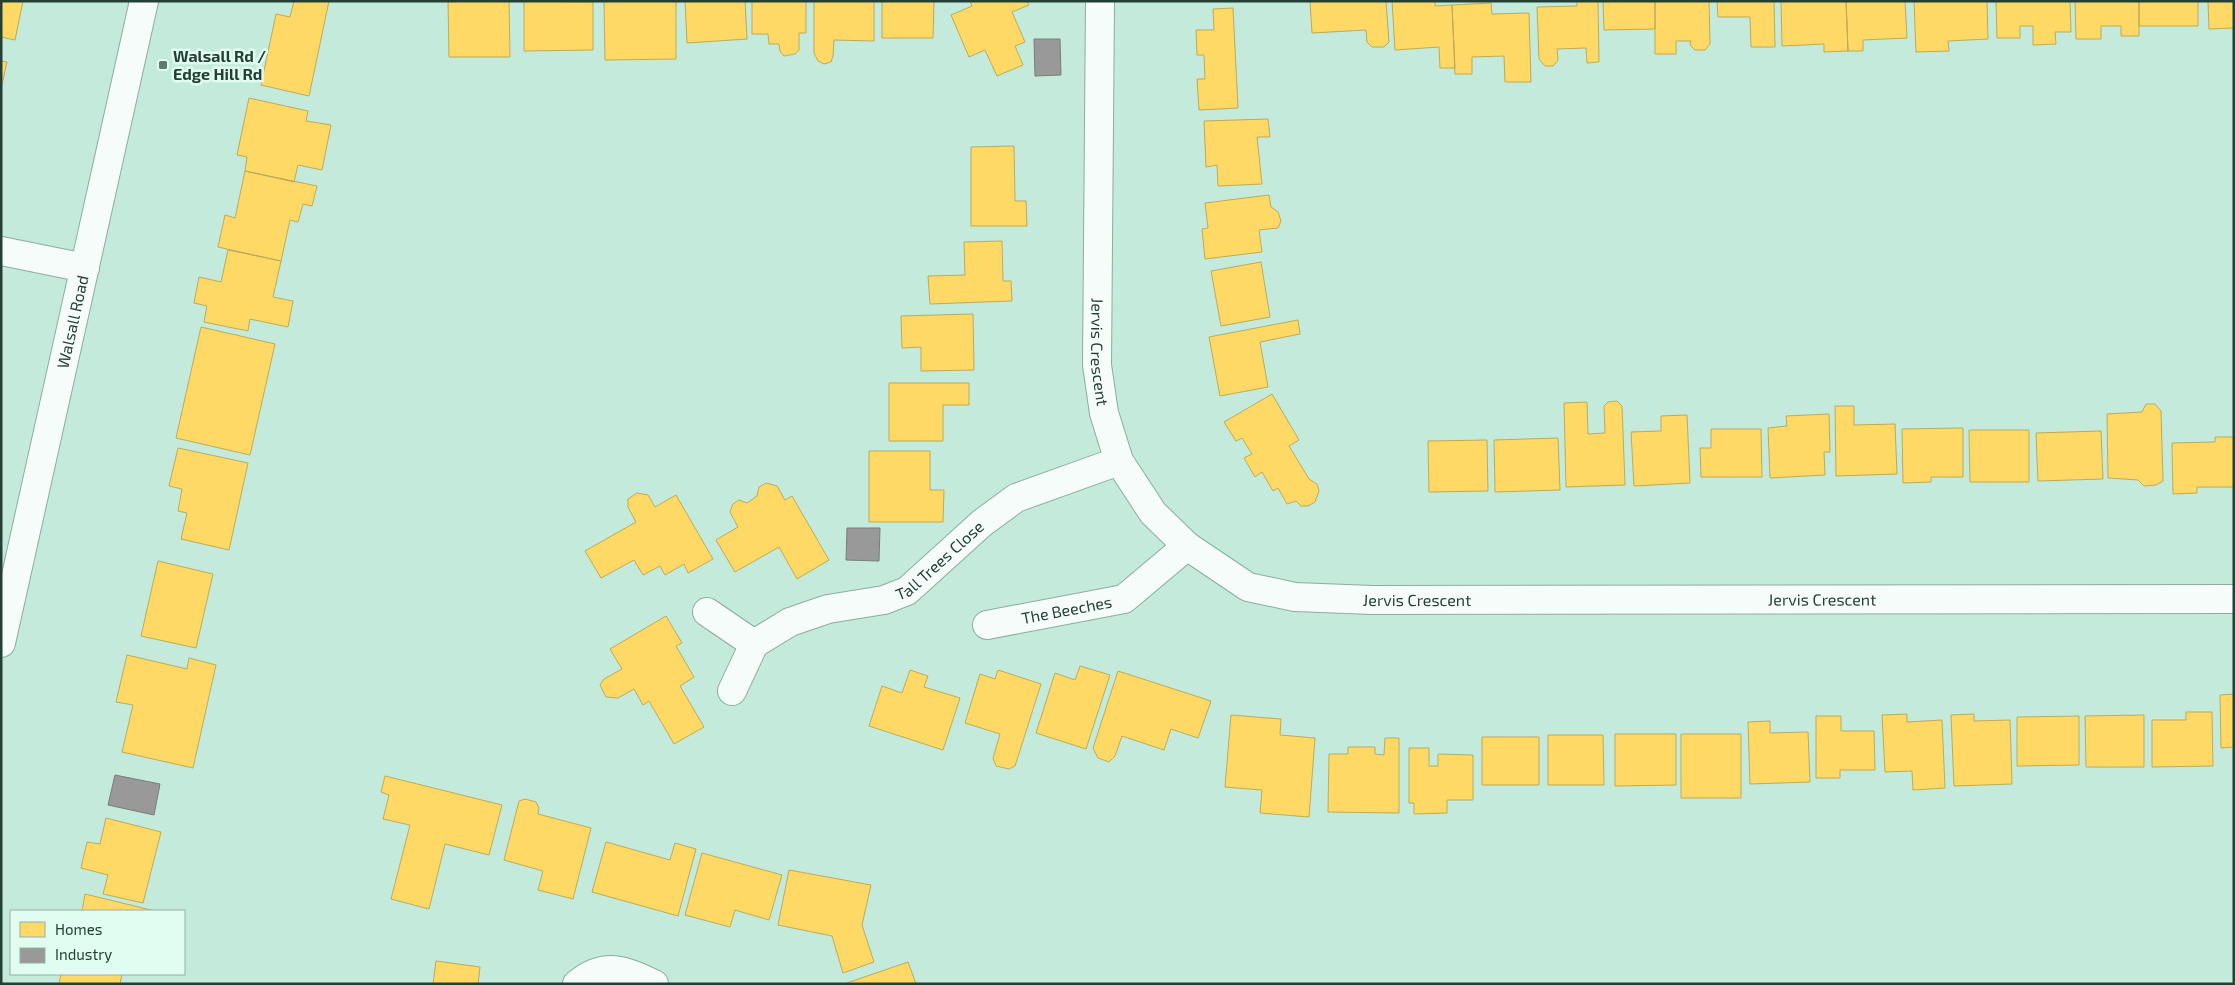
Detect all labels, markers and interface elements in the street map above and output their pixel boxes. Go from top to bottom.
place label: Walsall Rd / Edge Hill Rd [173,46,266,83]
marker: Walsall Rd / Edge Hill Rd [157,59,169,71]
street label: Walsall Road [52,273,92,370]
street label: Jervis Crescent [1088,298,1113,407]
street label: Tall Trees Close [893,516,987,604]
street label: Jervis Crescent [1768,589,1876,609]
street label: Jervis Crescent [1363,590,1471,609]
street label: The Beeches [1020,592,1113,627]
legend [10,910,185,975]
text: Homes [55,920,102,938]
text: Industry [55,945,112,963]

